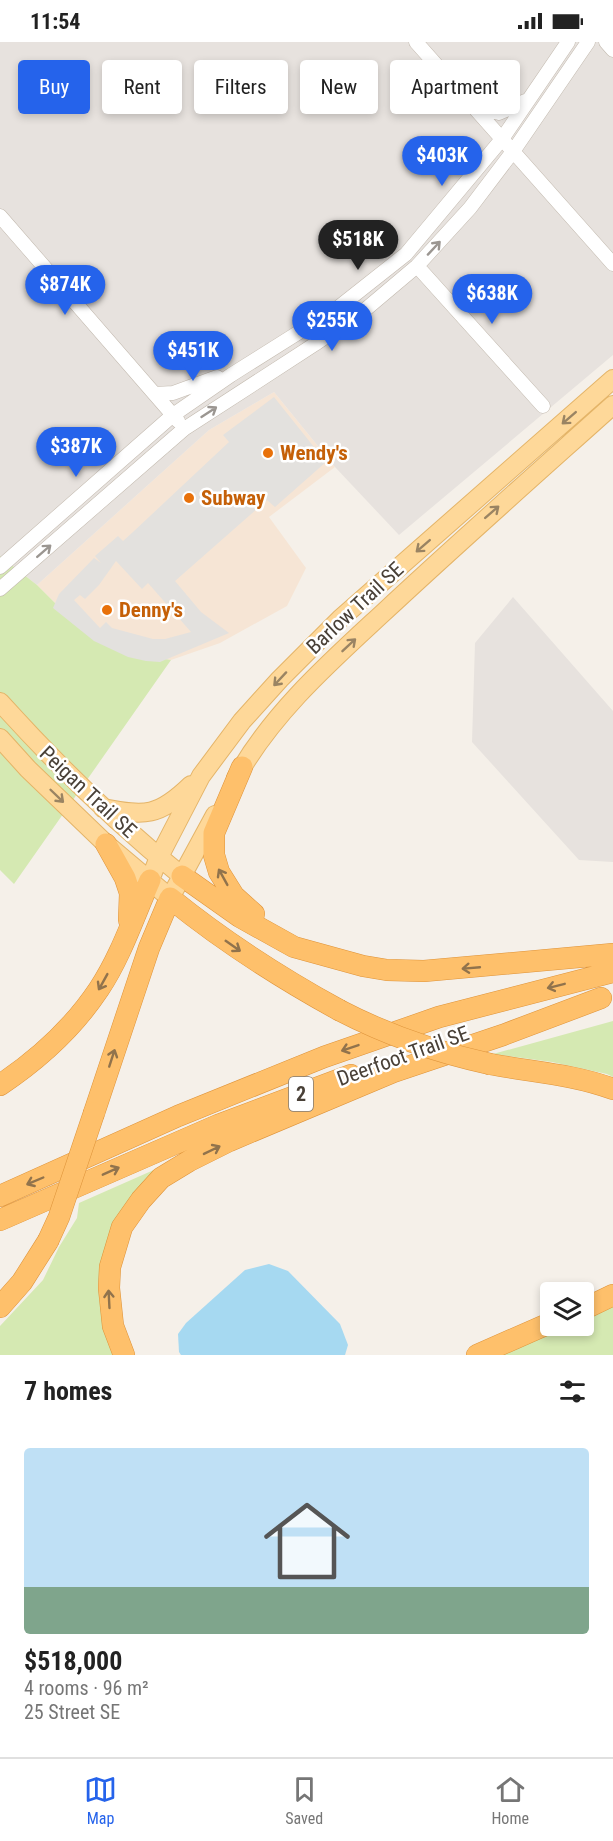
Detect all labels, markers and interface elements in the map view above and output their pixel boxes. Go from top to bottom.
text: 11:54 [30,9,81,34]
chip: Buy [18,60,90,114]
chip: Rent [102,60,182,114]
chip: Filters [194,60,288,114]
chip: New [300,60,378,114]
chip: Apartment [390,60,520,114]
pin: $403K [400,136,484,187]
text: $403K [416,143,468,167]
pin: $518K [316,220,400,271]
text: $518K [332,227,384,251]
one-way arrow [426,240,441,255]
pin: $874K [23,265,107,316]
text: $874K [39,272,91,296]
pin: $638K [450,274,534,325]
text: $638K [466,281,518,305]
pin: $255K [290,301,374,352]
text: $255K [306,308,358,332]
pin: $451K [151,331,235,382]
text: $451K [167,338,219,362]
one-way arrow [201,406,218,419]
one-way arrow [561,411,577,424]
pin: $387K [34,427,118,478]
text: $387K [50,434,102,458]
place label: Wendy's [280,441,348,465]
marker: Wendy's [261,446,275,460]
place label: Subway [201,486,266,510]
marker: Subway [182,491,196,505]
one-way arrow [484,505,499,519]
one-way arrow [416,539,431,553]
one-way arrow [36,544,51,558]
street label: Barlow Trail SE [302,557,408,659]
place label: Denny's [119,598,183,622]
marker: Denny's [100,603,114,617]
one-way arrow [341,637,356,652]
one-way arrow [273,672,287,687]
street label: Peigan Trail SE [35,741,141,843]
one-way arrow [49,789,64,803]
one-way arrow [217,869,229,886]
one-way arrow [225,940,241,952]
one-way arrow [462,963,482,974]
one-way arrow [97,973,109,990]
one-way arrow [547,980,566,992]
street label: Deerfoot Trail SE [334,1021,472,1091]
one-way arrow [341,1044,360,1055]
one-way arrow [108,1049,119,1068]
road number: 2 [289,1077,313,1111]
one-way arrow [203,1143,221,1155]
one-way arrow [102,1165,120,1177]
one-way arrow [26,1176,44,1187]
map controls [540,1282,594,1336]
button: layers [540,1282,594,1336]
one-way arrow [104,1290,115,1310]
icon: filters [556,1375,589,1408]
text: 7 homes [24,1376,112,1406]
icon: home [253,1487,361,1595]
text: $518,000 [24,1646,122,1676]
text: 4 rooms · 96 m² [24,1676,149,1700]
text: 25 Street SE [24,1700,120,1724]
tab: Map [84,1773,117,1828]
tab: Saved [285,1773,323,1828]
tab: Home [491,1773,529,1828]

